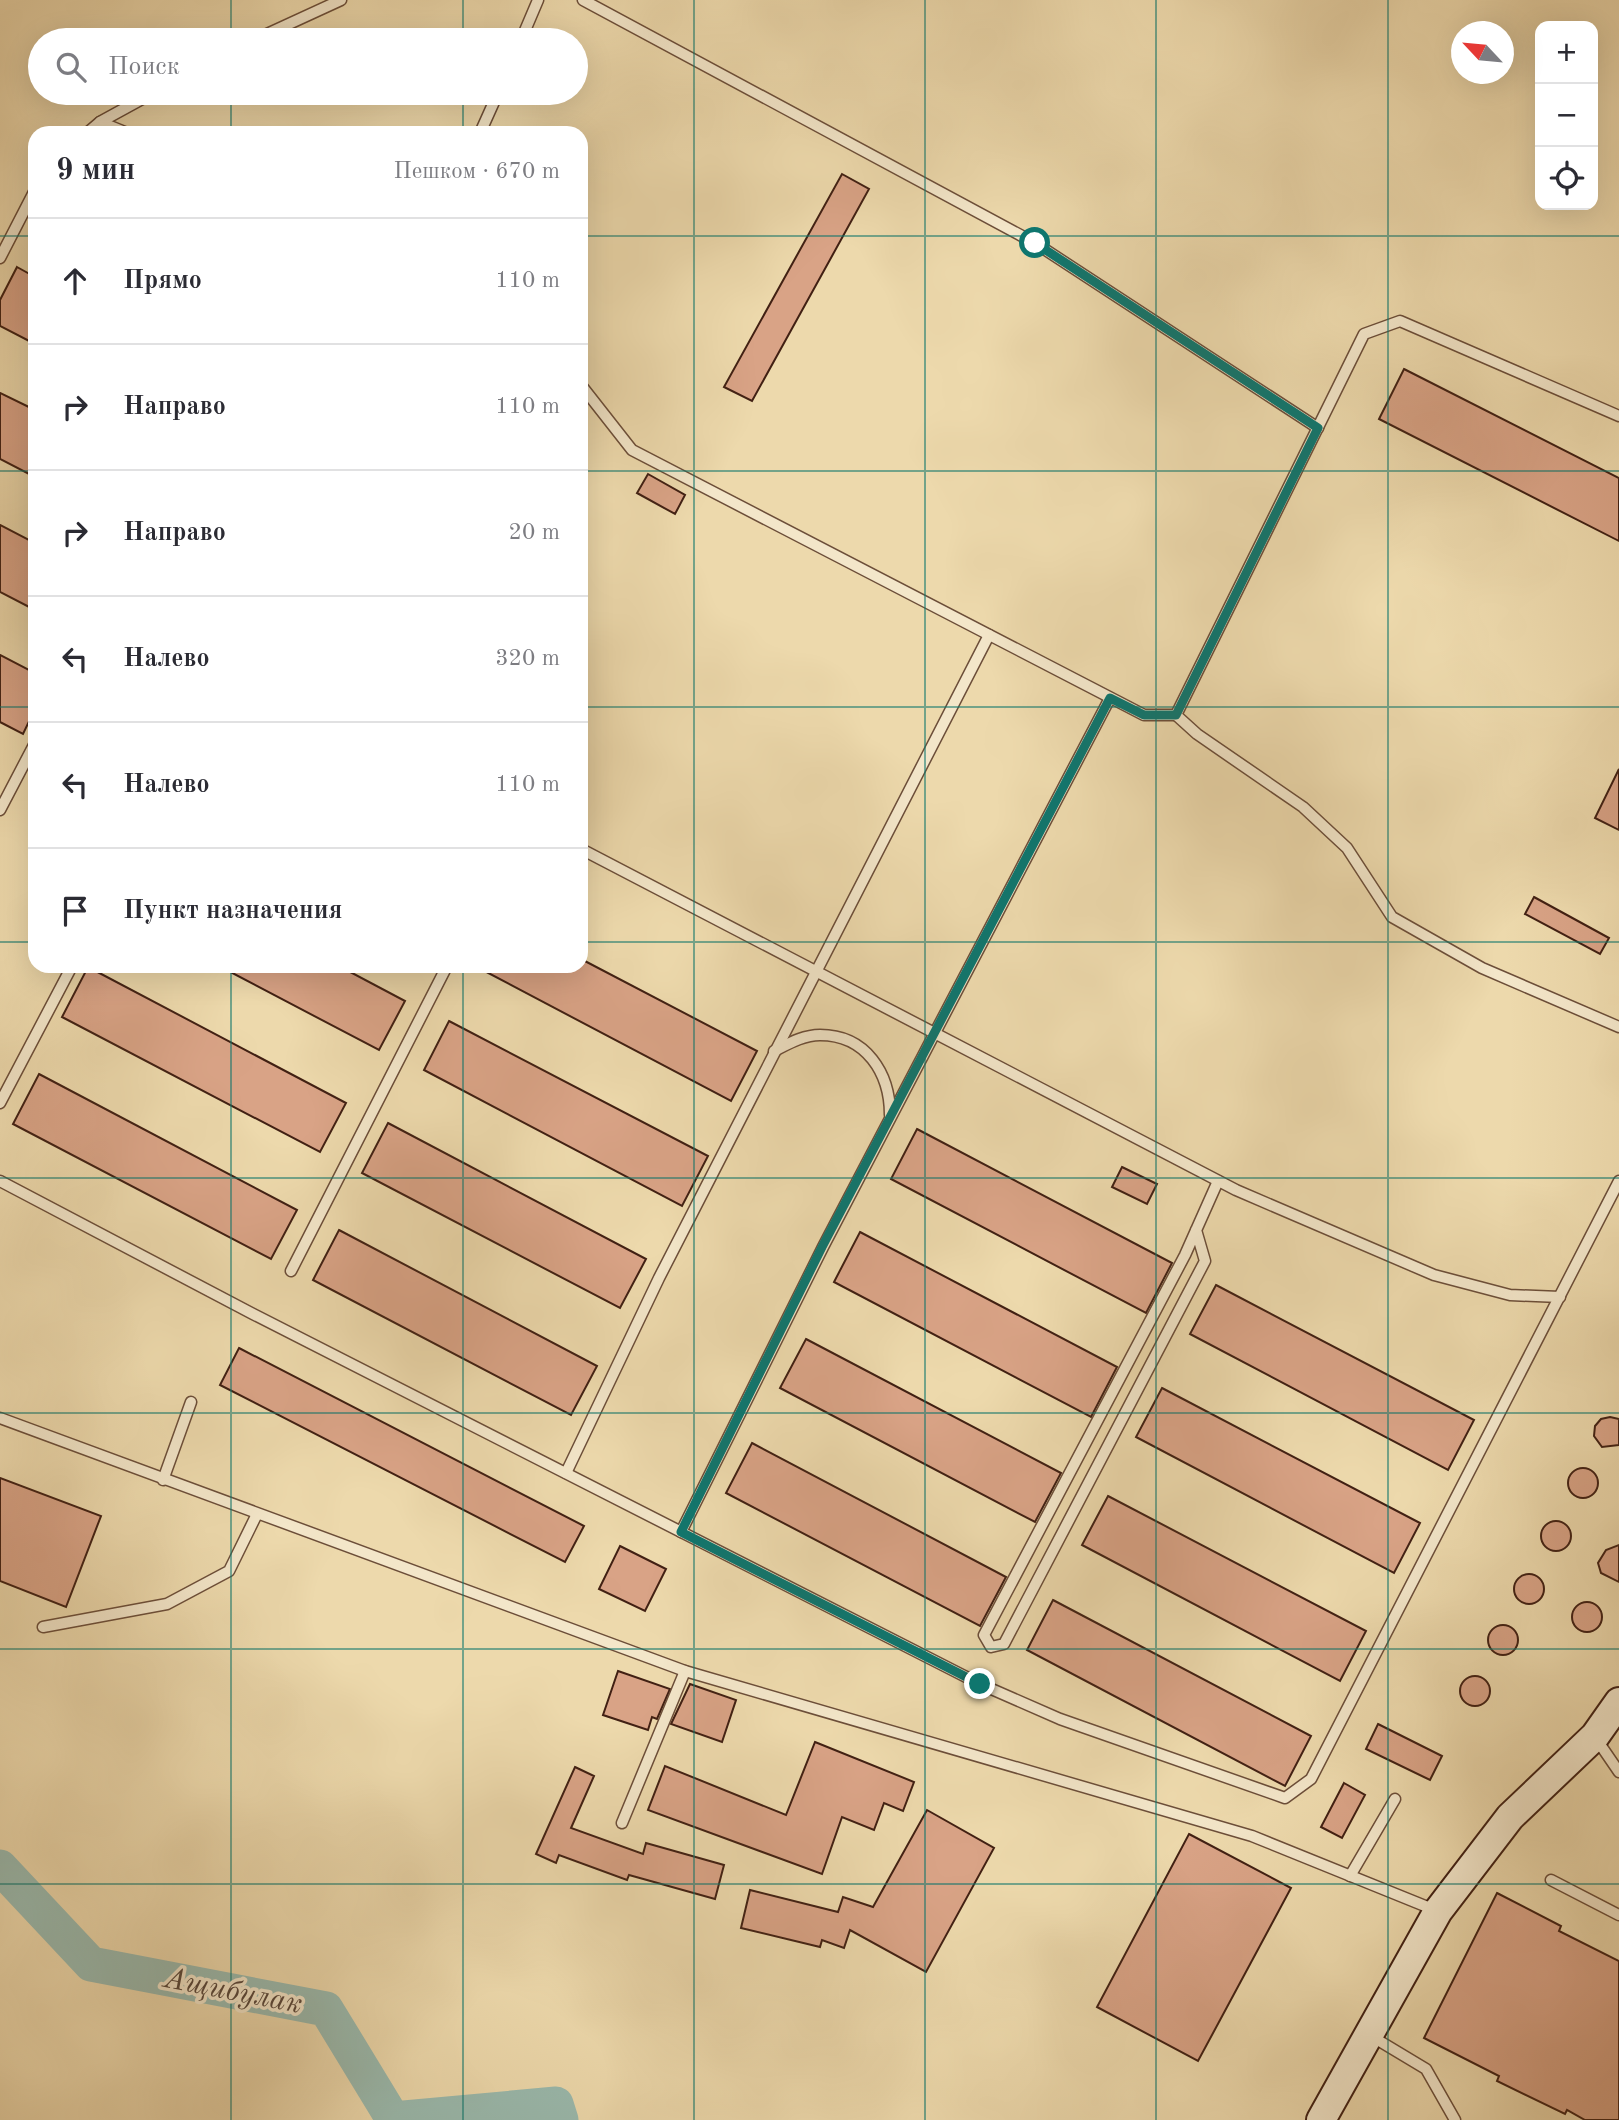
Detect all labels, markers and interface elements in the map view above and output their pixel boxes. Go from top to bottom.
north arrow [1451,21,1514,84]
map controls [1535,21,1598,210]
button: + [1535,21,1598,84]
search box [28,28,588,105]
icon: search [52,48,90,86]
text: Поиск [108,54,180,80]
button: − [1535,84,1598,147]
button: locate [1535,147,1598,210]
text: 9 мин [56,156,135,186]
text: Пешком · 670 m [394,160,560,183]
route start [1019,227,1050,258]
icon: ahead [56,262,94,300]
text: Прямо [123,268,202,294]
text: 110 m [495,269,560,292]
icon: right [56,388,94,426]
text: Направо [123,394,226,420]
text: 110 m [495,395,560,418]
icon: right [56,514,94,552]
text: Направо [123,520,226,546]
text: 20 m [509,521,560,544]
icon: left [56,640,94,678]
text: Налево [123,646,210,672]
text: 320 m [495,647,560,670]
icon: left [56,766,94,804]
text: Налево [123,772,210,798]
text: 110 m [495,773,560,796]
icon: arrive [56,892,94,930]
text: Пункт назначения [123,898,342,924]
route end [964,1668,995,1699]
water label: Ащибулак [159,1963,305,2020]

